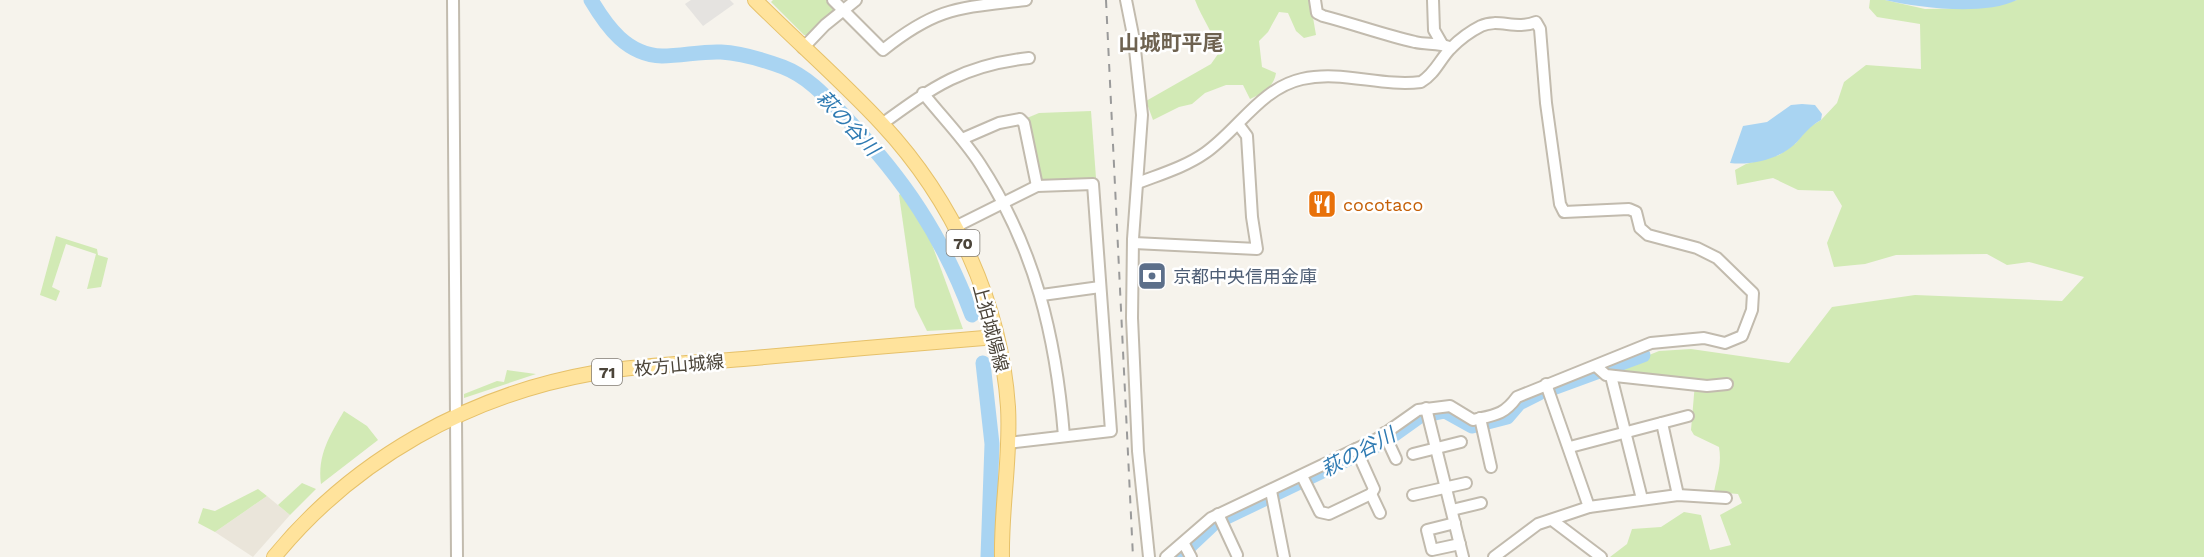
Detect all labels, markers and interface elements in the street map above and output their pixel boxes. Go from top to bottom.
district label: 山城町平尾 [1119,30,1224,55]
water label: 萩の谷川 [812,86,885,162]
restaurant icon: cocotaco [1306,188,1338,220]
place label: cocotaco [1343,194,1423,215]
road number: 70 [946,230,980,256]
bank icon: 京都中央信用金庫 [1136,260,1168,292]
place label: 京都中央信用金庫 [1173,266,1317,287]
street label: 上狛城陽線 [969,282,1013,374]
street label: 枚方山城線 [633,351,725,379]
road number: 71 [592,359,622,385]
water label: 萩の谷川 [1317,422,1401,481]

